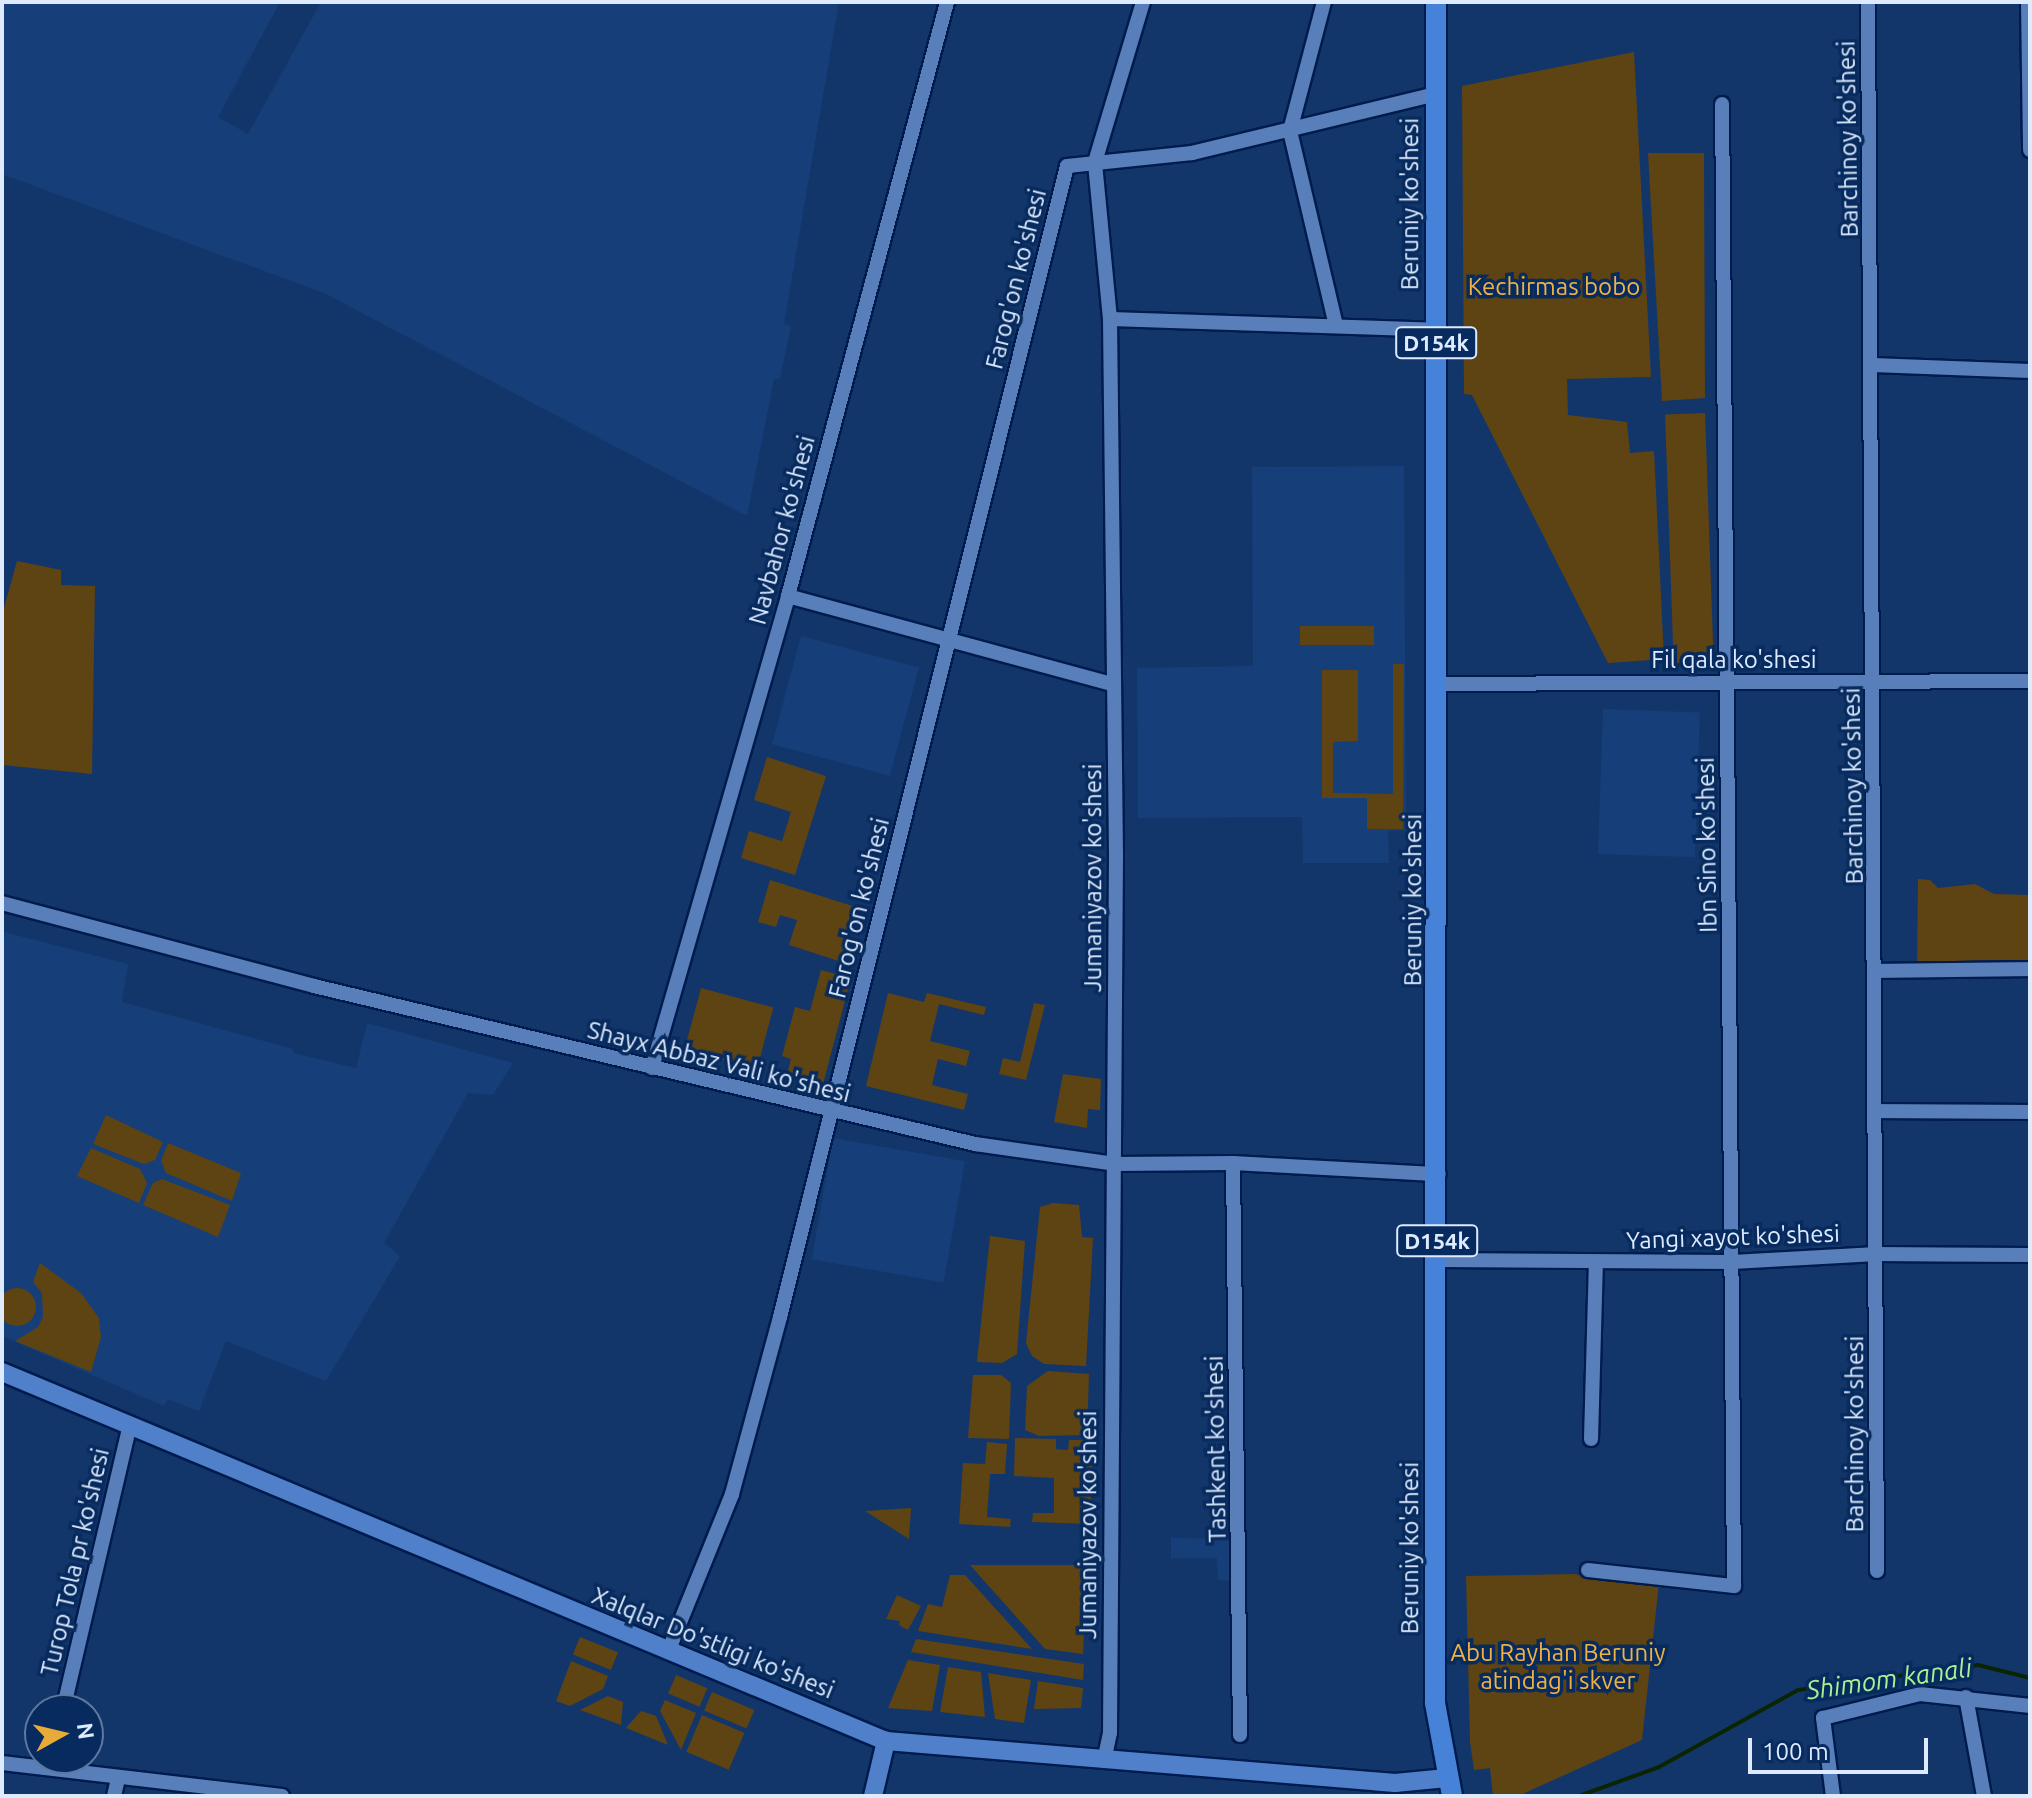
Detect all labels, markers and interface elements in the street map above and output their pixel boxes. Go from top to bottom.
street label: Barchinoy ko'shesi [1832,40,1864,238]
street label: Beruniy ko'shesi [1396,118,1424,290]
street label: Farog'on ko'shesi [980,186,1052,372]
park label: Kechirmas bobo [1468,273,1640,301]
road number: D154k [1394,325,1478,361]
street label: Navbahor ko'shesi [743,432,821,628]
street label: Fil qala ko'shesi [1651,646,1817,674]
street label: Barchinoy ko'shesi [1837,687,1869,885]
street label: Ibn Sino ko'shesi [1691,757,1723,933]
street label: Jumaniyazov ko'shesi [1079,764,1107,992]
street label: Beruniy ko'shesi [1399,814,1427,986]
street label: Farog'on ko'shesi [823,815,895,1001]
street label: Shayx Abbaz Vali ko'shesi [585,1015,853,1109]
street label: Yangi xayot ko'shesi [1626,1219,1840,1255]
road number: D154k [1395,1223,1479,1259]
street label: Barchinoy ko'shesi [1841,1336,1869,1532]
street label: Tashkent ko'shesi [1200,1355,1232,1543]
street label: Jumaniyazov ko'shesi [1074,1411,1102,1639]
street label: Turop Tola pr ko'shesi [35,1445,115,1679]
street label: Beruniy ko'shesi [1396,1462,1424,1634]
street label: Xalqlar Do'stligi ko'shesi [588,1581,838,1705]
park label: Abu Rayhan Beruniy atindag'i skver [1450,1639,1666,1695]
water label: Shimom kanali [1804,1652,1974,1706]
north arrow [24,1694,104,1774]
text: N [73,1721,100,1741]
scale bar [1752,1722,1932,1772]
text: 100 m [1762,1738,1829,1765]

